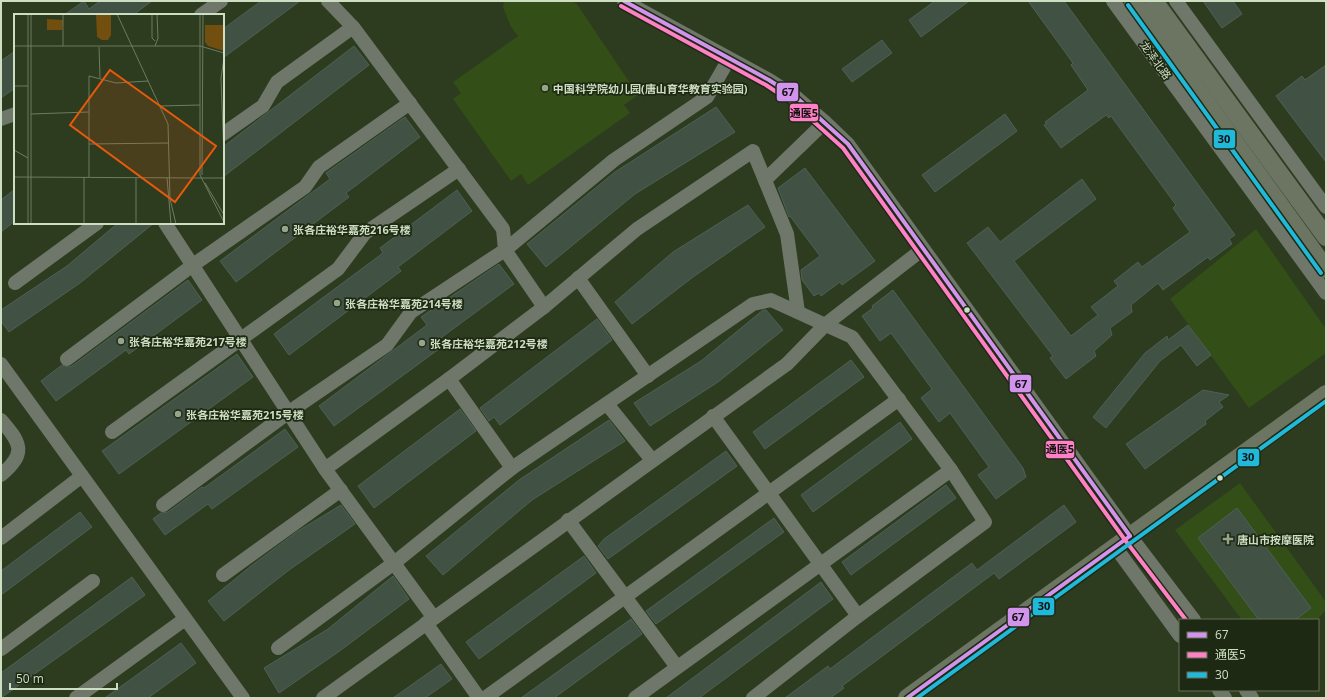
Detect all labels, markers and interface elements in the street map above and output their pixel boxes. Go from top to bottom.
inset map [14,14,224,224]
street label: 龙泽北路 [1137,38,1175,82]
place label: 中国科学院幼儿园(唐山育华教育实验园) [553,81,748,96]
line badge: 67 [776,82,799,102]
marker: 中国科学院幼儿园(唐山育华教育实验园) [540,83,550,93]
text: 67 [782,84,794,99]
line badge: 通医5 [789,103,819,122]
text: 通医5 [790,105,818,120]
line badge: 30 [1213,129,1236,149]
text: 30 [1218,131,1230,146]
place label: 张各庄裕华嘉苑216号楼 [293,222,411,237]
marker: 张各庄裕华嘉苑216号楼 [280,224,290,234]
place label: 张各庄裕华嘉苑214号楼 [345,296,463,311]
marker: 张各庄裕华嘉苑214号楼 [332,298,342,308]
unlabelled marker [962,305,972,315]
place label: 张各庄裕华嘉苑217号楼 [129,334,247,349]
marker: 张各庄裕华嘉苑217号楼 [116,336,126,346]
place label: 张各庄裕华嘉苑212号楼 [430,336,548,351]
marker: 张各庄裕华嘉苑212号楼 [417,338,427,348]
line badge: 67 [1009,374,1032,393]
text: 67 [1015,376,1027,391]
place label: 张各庄裕华嘉苑215号楼 [186,407,304,422]
marker: 张各庄裕华嘉苑215号楼 [173,409,183,419]
line badge: 通医5 [1045,440,1075,459]
text: 通医5 [1046,441,1074,456]
line badge: 30 [1237,448,1260,467]
text: 30 [1242,449,1254,464]
unlabelled marker [1215,473,1225,483]
place label: 唐山市按摩医院 [1237,532,1314,547]
marker: 唐山市按摩医院 [1222,533,1234,545]
line badge: 30 [1032,597,1055,616]
text: 30 [1038,598,1050,613]
line badge: 67 [1007,607,1030,627]
text: 67 [1012,609,1024,624]
legend [1179,619,1319,691]
text: 67 [1215,626,1229,643]
text: 通医5 [1215,646,1246,663]
scale bar [10,665,117,691]
text: 30 [1215,666,1229,683]
text: 50 m [16,670,44,687]

